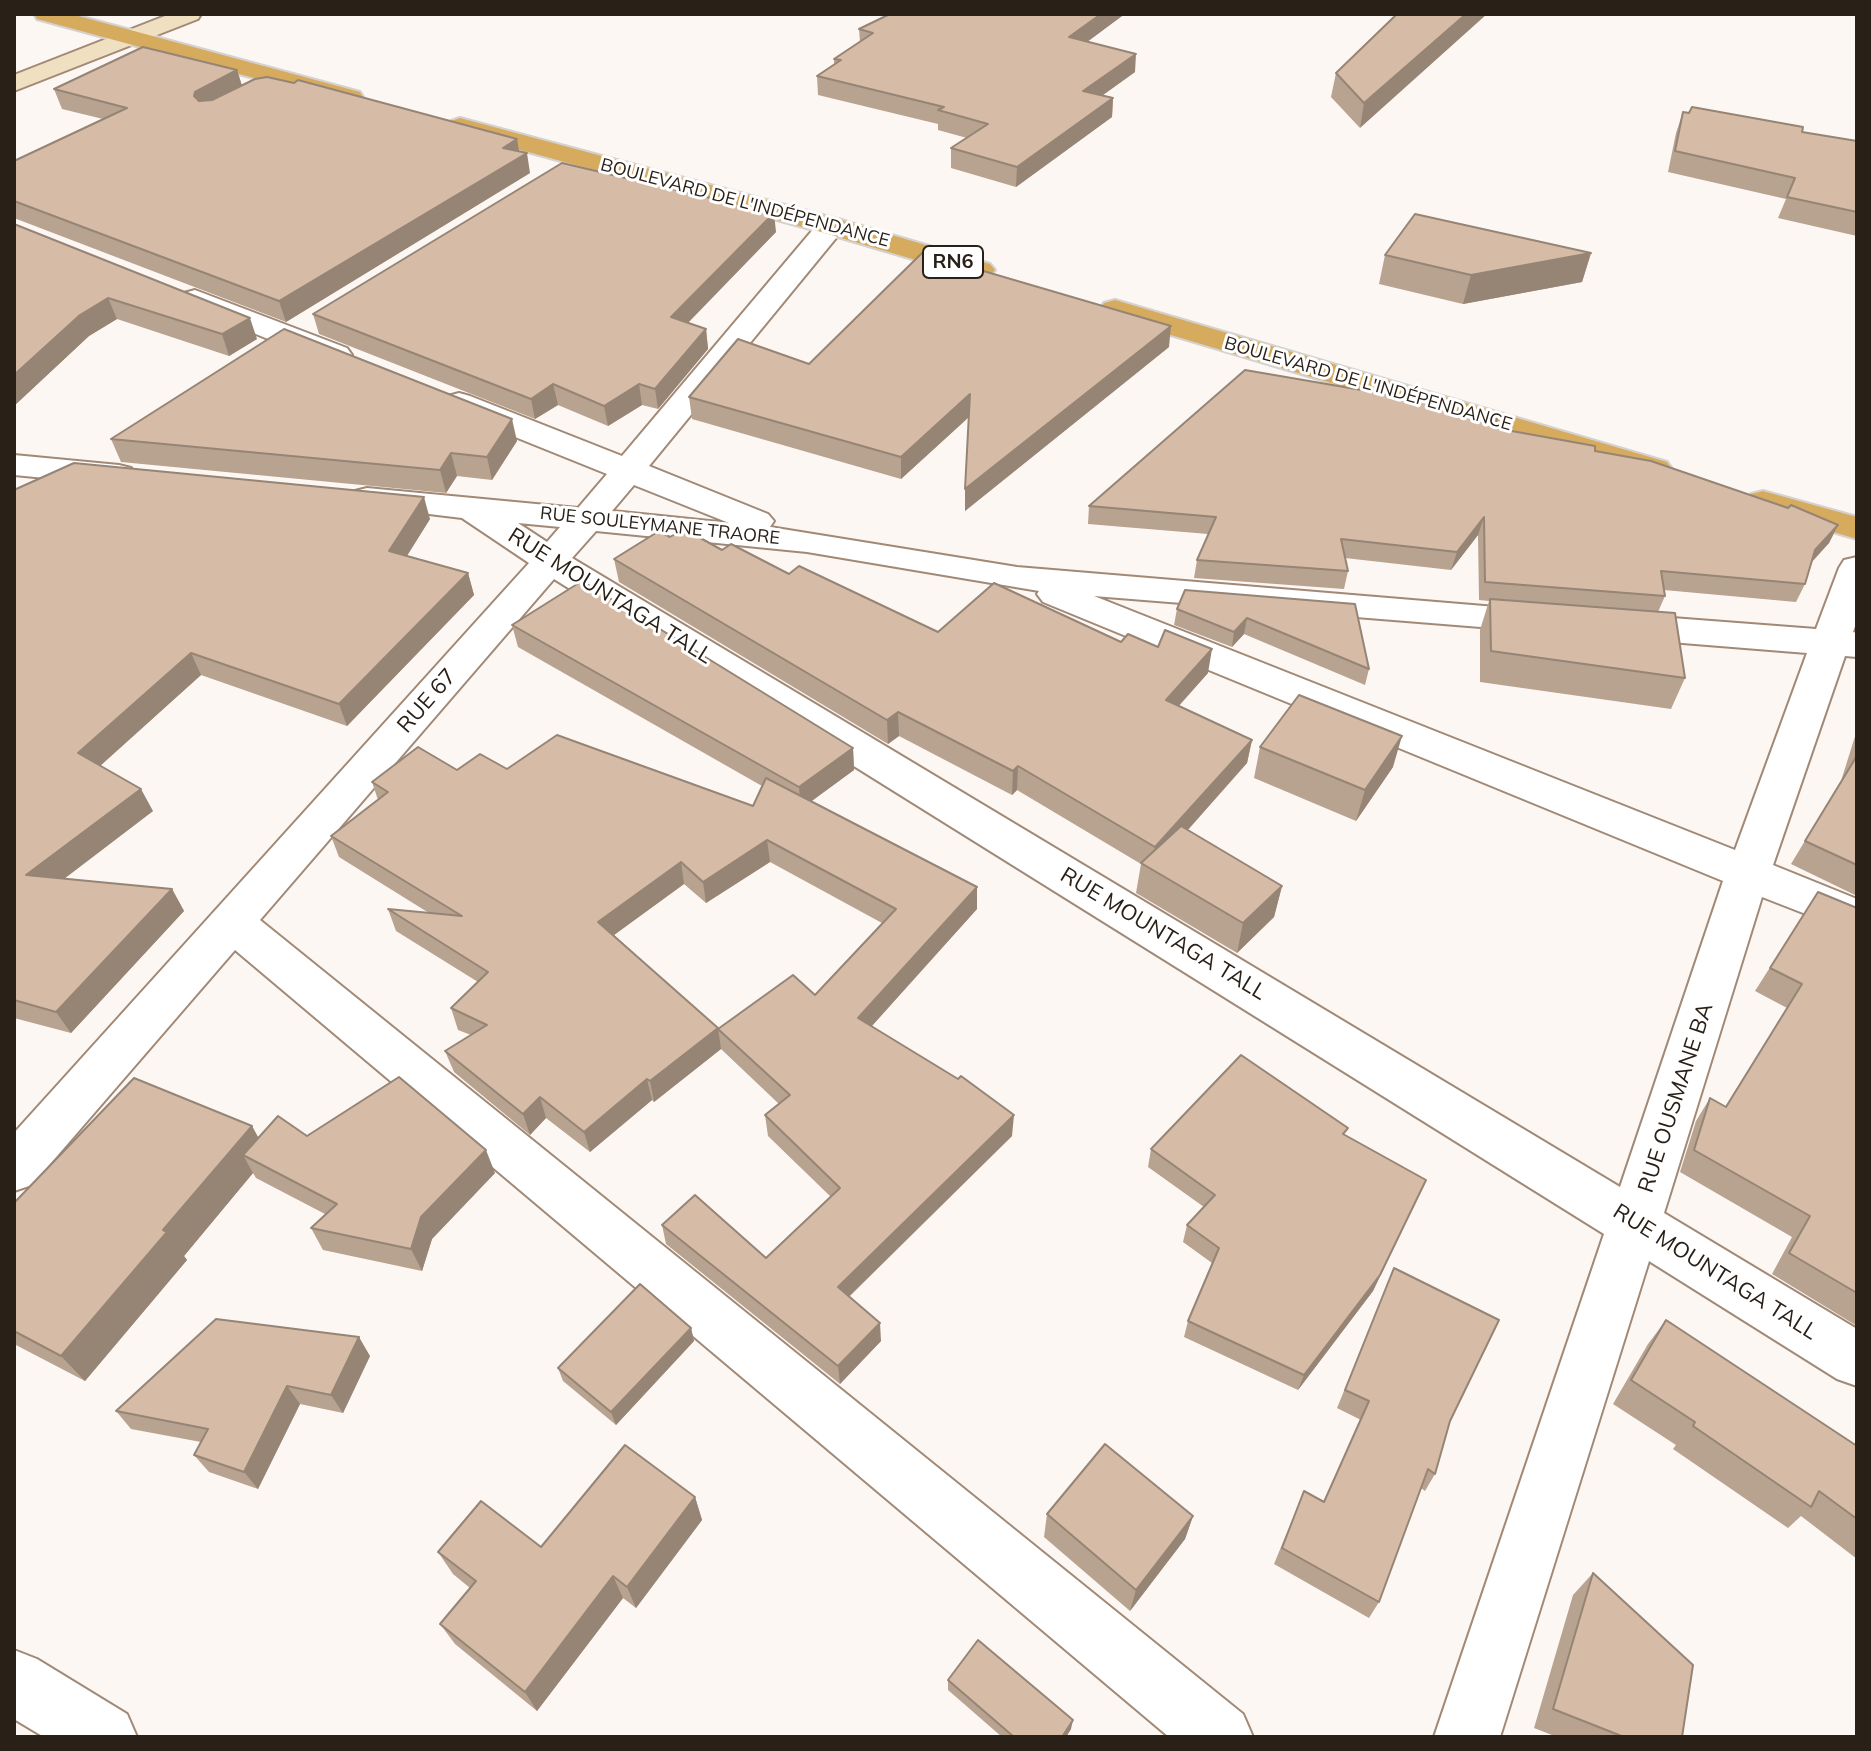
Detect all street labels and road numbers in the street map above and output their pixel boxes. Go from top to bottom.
street label: BOULEVARD DE L'INDÉPENDANCE [598,154,892,252]
road number: RN6 [923,246,983,278]
street label: BOULEVARD DE L'INDÉPENDANCE [1222,333,1514,435]
street label: RUE SOULEYMANE TRAORE [539,503,781,549]
street label: RUE MOUNTAGA TALL [503,522,717,670]
street label: RUE 67 [392,664,462,738]
street label: RUE MOUNTAGA TALL [1055,862,1271,1006]
street label: RUE OUSMANE BA [1633,1000,1719,1196]
street label: RUE MOUNTAGA TALL [1608,1198,1822,1346]

